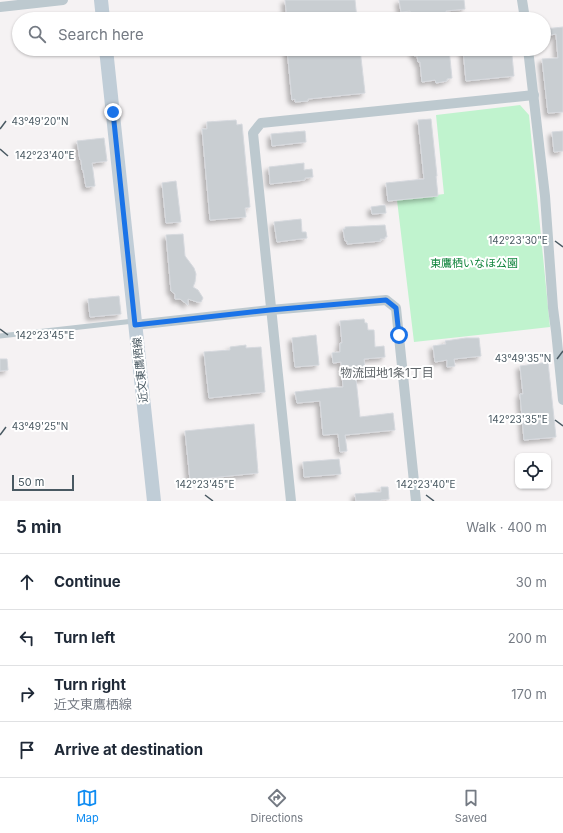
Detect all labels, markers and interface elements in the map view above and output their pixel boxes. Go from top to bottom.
search box [12,12,551,56]
icon: search [26,23,48,45]
text: Search here [58,25,144,44]
route end [104,103,122,121]
text: 43°49'20"N [12,115,68,127]
text: 142°23'40"E [15,149,75,161]
text: 142°23'30"E [488,234,548,246]
park label: 東鷹栖いなほ公園 [430,256,518,270]
route start [390,326,408,344]
text: 142°23'45"E [15,329,75,341]
street label: 近文東鷹栖線 [130,336,150,404]
text: 43°49'35"N [495,352,551,364]
district label: 物流団地1条1丁目 [340,365,434,380]
text: 142°23'35"E [488,413,548,425]
text: 43°49'25"N [12,420,68,432]
map controls [515,453,551,489]
button: locate [515,453,551,489]
scale bar [12,473,74,492]
text: 50 m [18,475,44,489]
text: 142°23'45"E [175,478,235,490]
text: 142°23'40"E [396,478,456,490]
text: 5 min [16,517,62,537]
text: Walk · 400 m [466,519,547,535]
icon: ahead [16,571,38,593]
text: Continue [54,572,121,591]
text: 30 m [516,574,547,590]
icon: left [16,627,38,649]
text: Turn left [54,628,115,647]
text: 200 m [508,630,547,646]
text: Turn right [54,675,126,694]
icon: right [16,683,38,705]
text: 170 m [511,686,547,702]
text: 近文東鷹栖線 [54,696,132,712]
icon: arrive [16,739,38,761]
text: Arrive at destination [54,740,203,759]
tab: Map [76,787,99,825]
tab: Directions [251,787,303,825]
tab: Saved [455,787,487,825]

